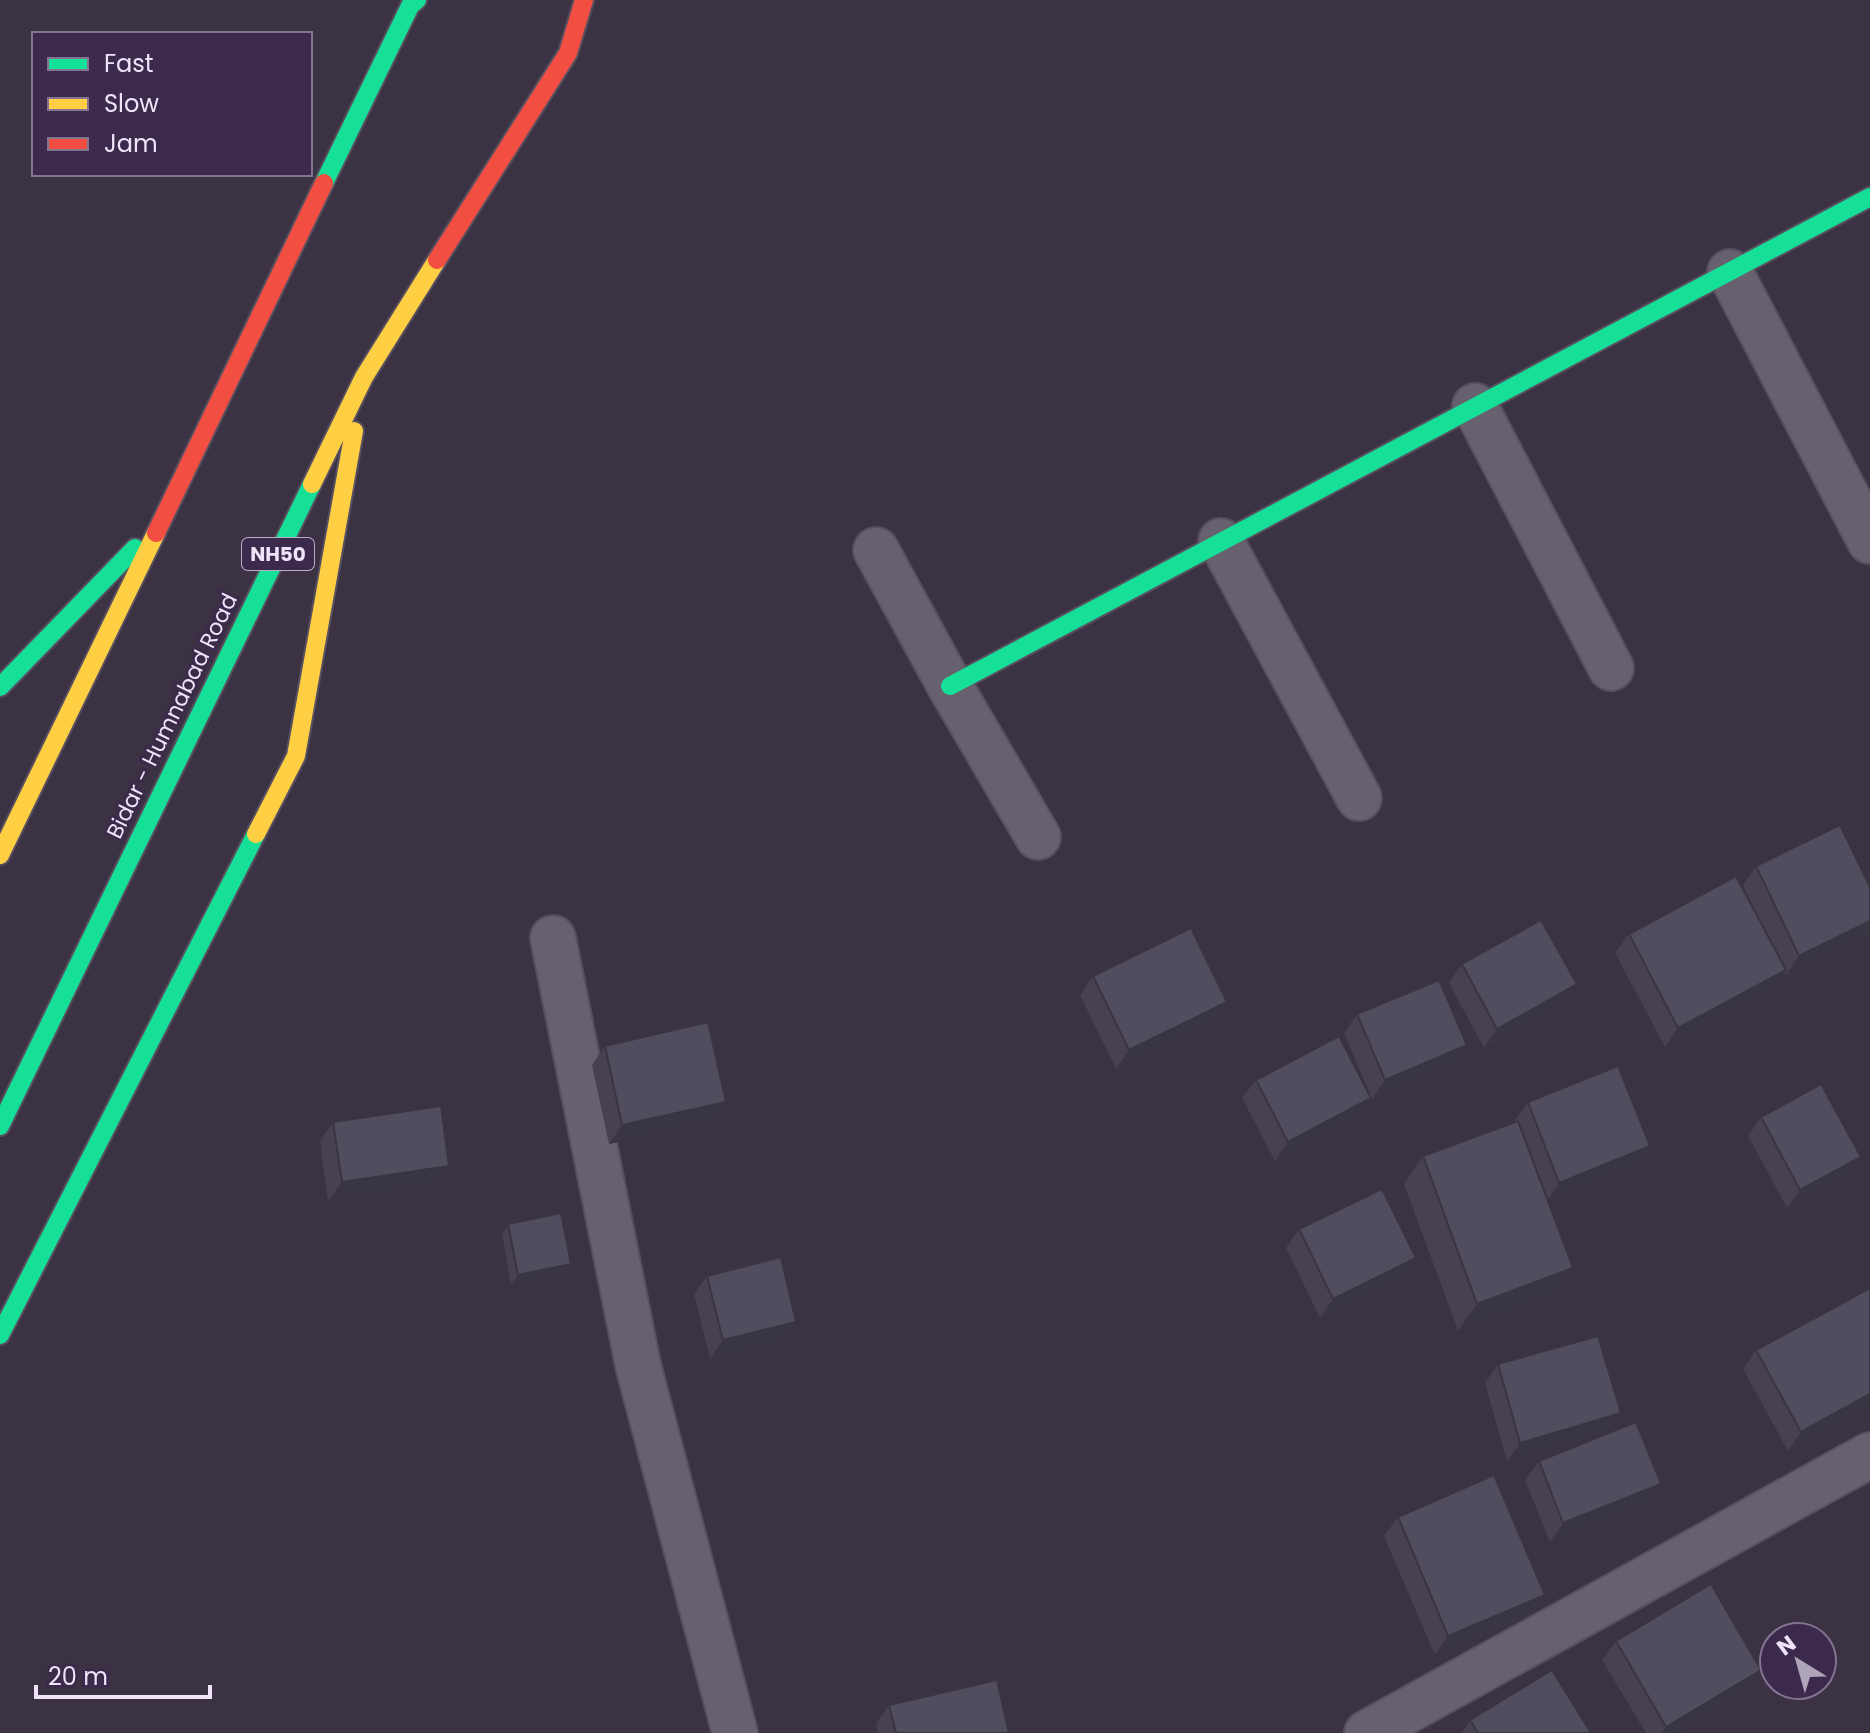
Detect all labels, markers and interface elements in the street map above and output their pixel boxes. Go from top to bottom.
legend [32,32,312,176]
text: Fast [104,47,154,80]
text: Slow [104,87,159,120]
text: Jam [104,127,158,160]
road number: NH50 [242,538,314,570]
street label: Bidar - Humnabad Road [99,588,245,844]
north arrow [1758,1621,1838,1701]
text: N [1770,1628,1802,1663]
scale bar [36,1649,210,1699]
text: 20 m [48,1660,108,1693]

